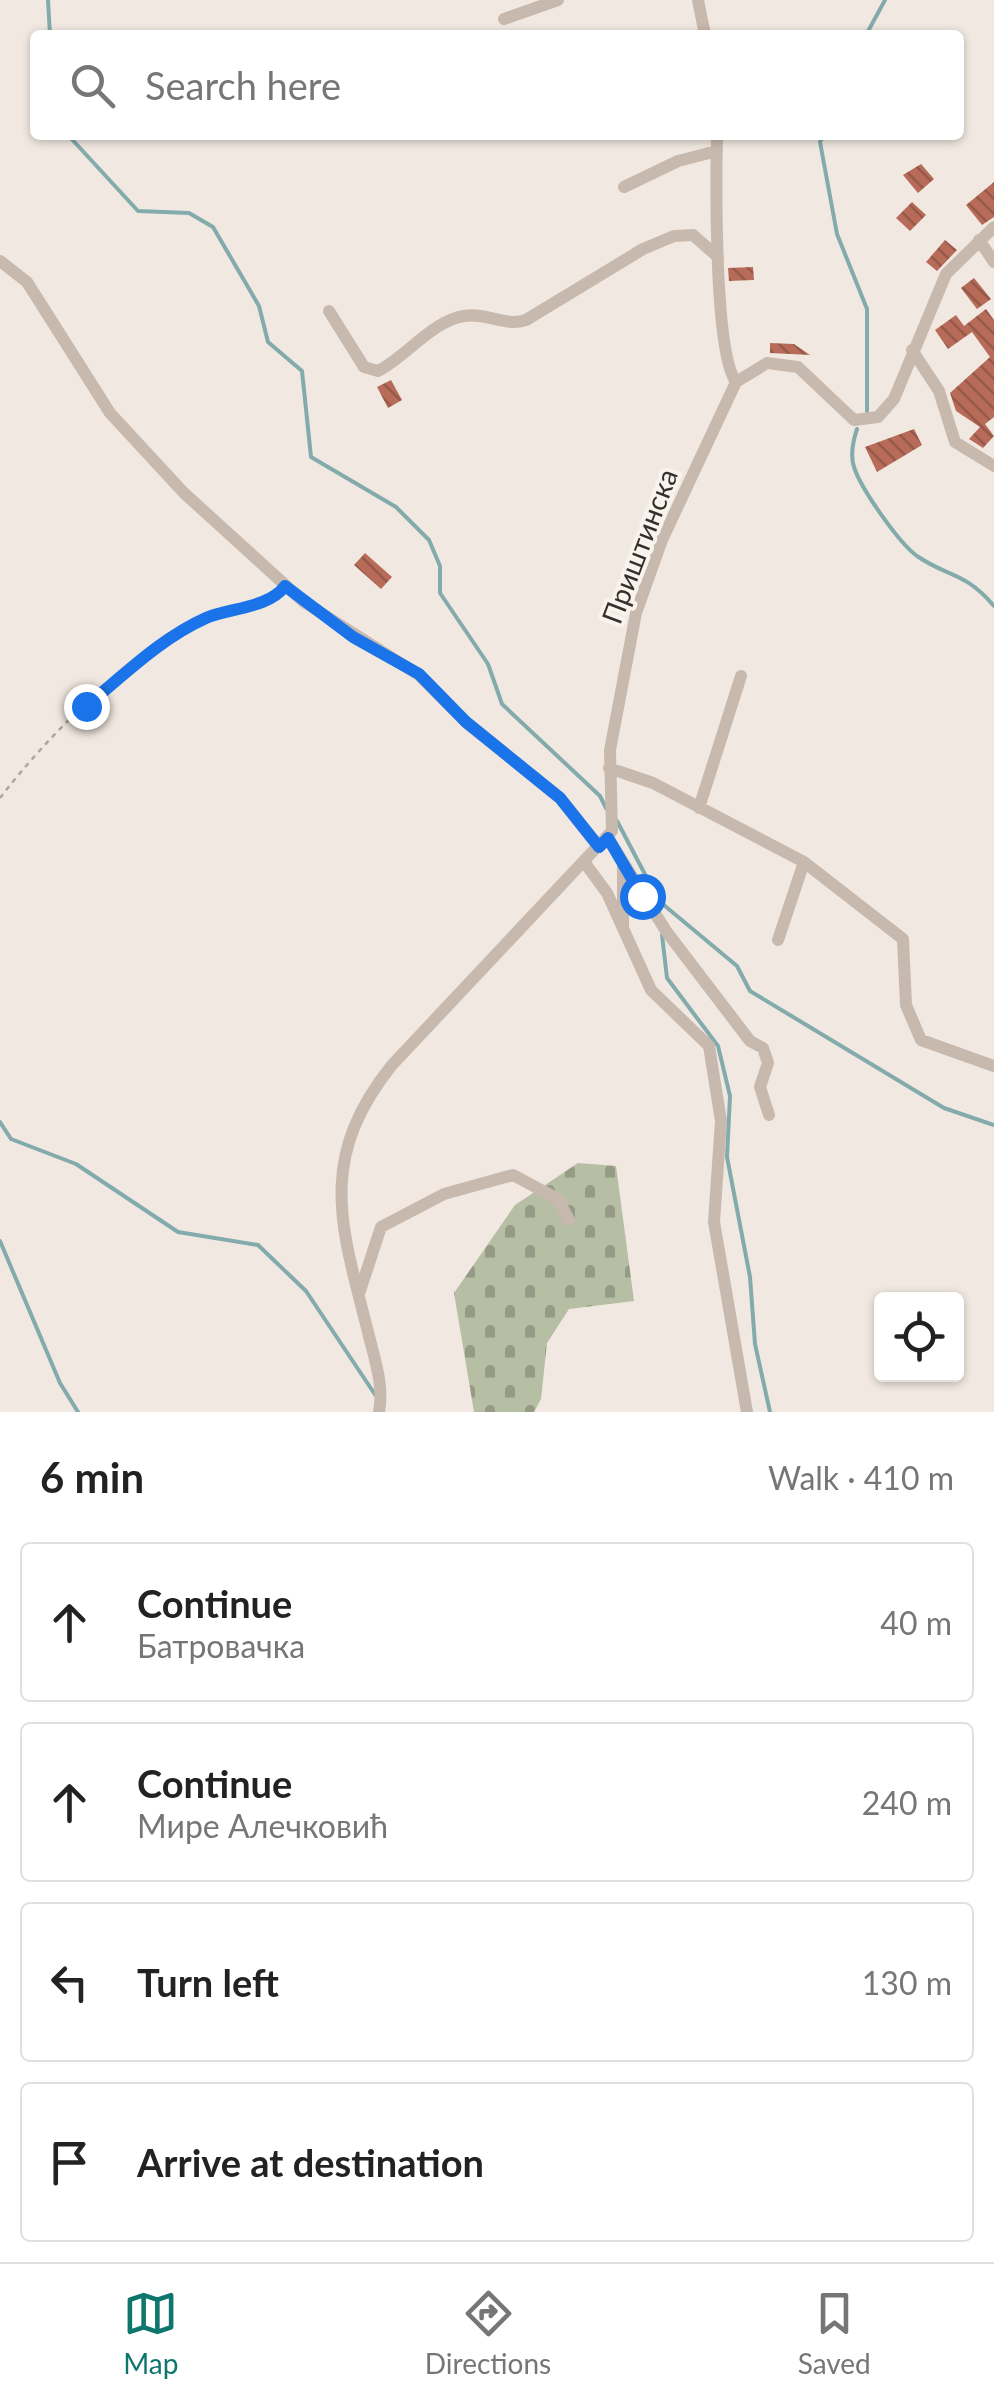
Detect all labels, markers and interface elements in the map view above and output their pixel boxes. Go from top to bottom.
search box [30,30,964,140]
icon: search [65,58,120,113]
text: Search here [145,62,341,108]
street label: Приштинска [594,464,684,628]
route end [64,684,110,730]
route start [620,874,666,920]
map controls [874,1292,964,1382]
button: locate [874,1292,964,1382]
text: 6 min [40,1452,144,1502]
text: Walk · 410 m [768,1458,954,1497]
text: Continue [137,1580,292,1626]
icon: ahead [42,1595,97,1650]
text: 40 m [880,1603,952,1642]
text: Батровачка [137,1626,305,1665]
text: Continue [137,1760,292,1806]
icon: ahead [42,1775,97,1830]
text: 240 m [862,1783,952,1822]
text: Мире Алечковић [137,1806,388,1845]
icon: left [42,1955,97,2010]
text: Turn left [137,1959,279,2005]
text: 130 m [862,1963,952,2002]
icon: arrive [42,2135,97,2190]
text: Arrive at destination [137,2139,484,2185]
tab: Map [123,2286,178,2380]
tab: Directions [425,2286,551,2380]
tab: Saved [798,2286,871,2380]

